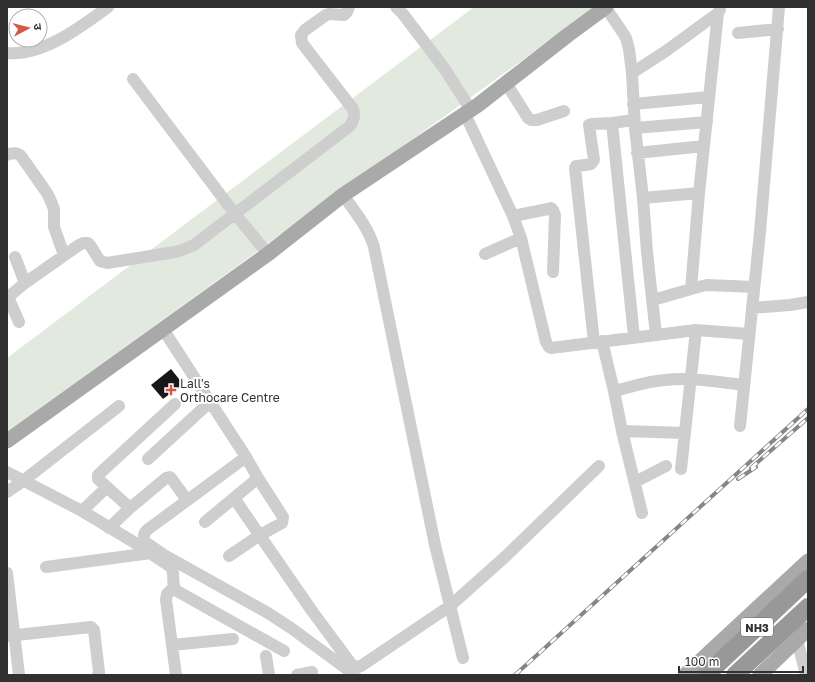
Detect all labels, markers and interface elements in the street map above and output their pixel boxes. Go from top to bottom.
north arrow [8,8,48,48]
text: उ [32,23,45,31]
place label: Lall's Orthocare Centre [180,376,280,405]
marker: Lall's Orthocare Centre [165,384,177,396]
road number: NH3 [741,618,773,636]
scale bar [679,648,803,674]
text: 100 m [685,654,719,669]

